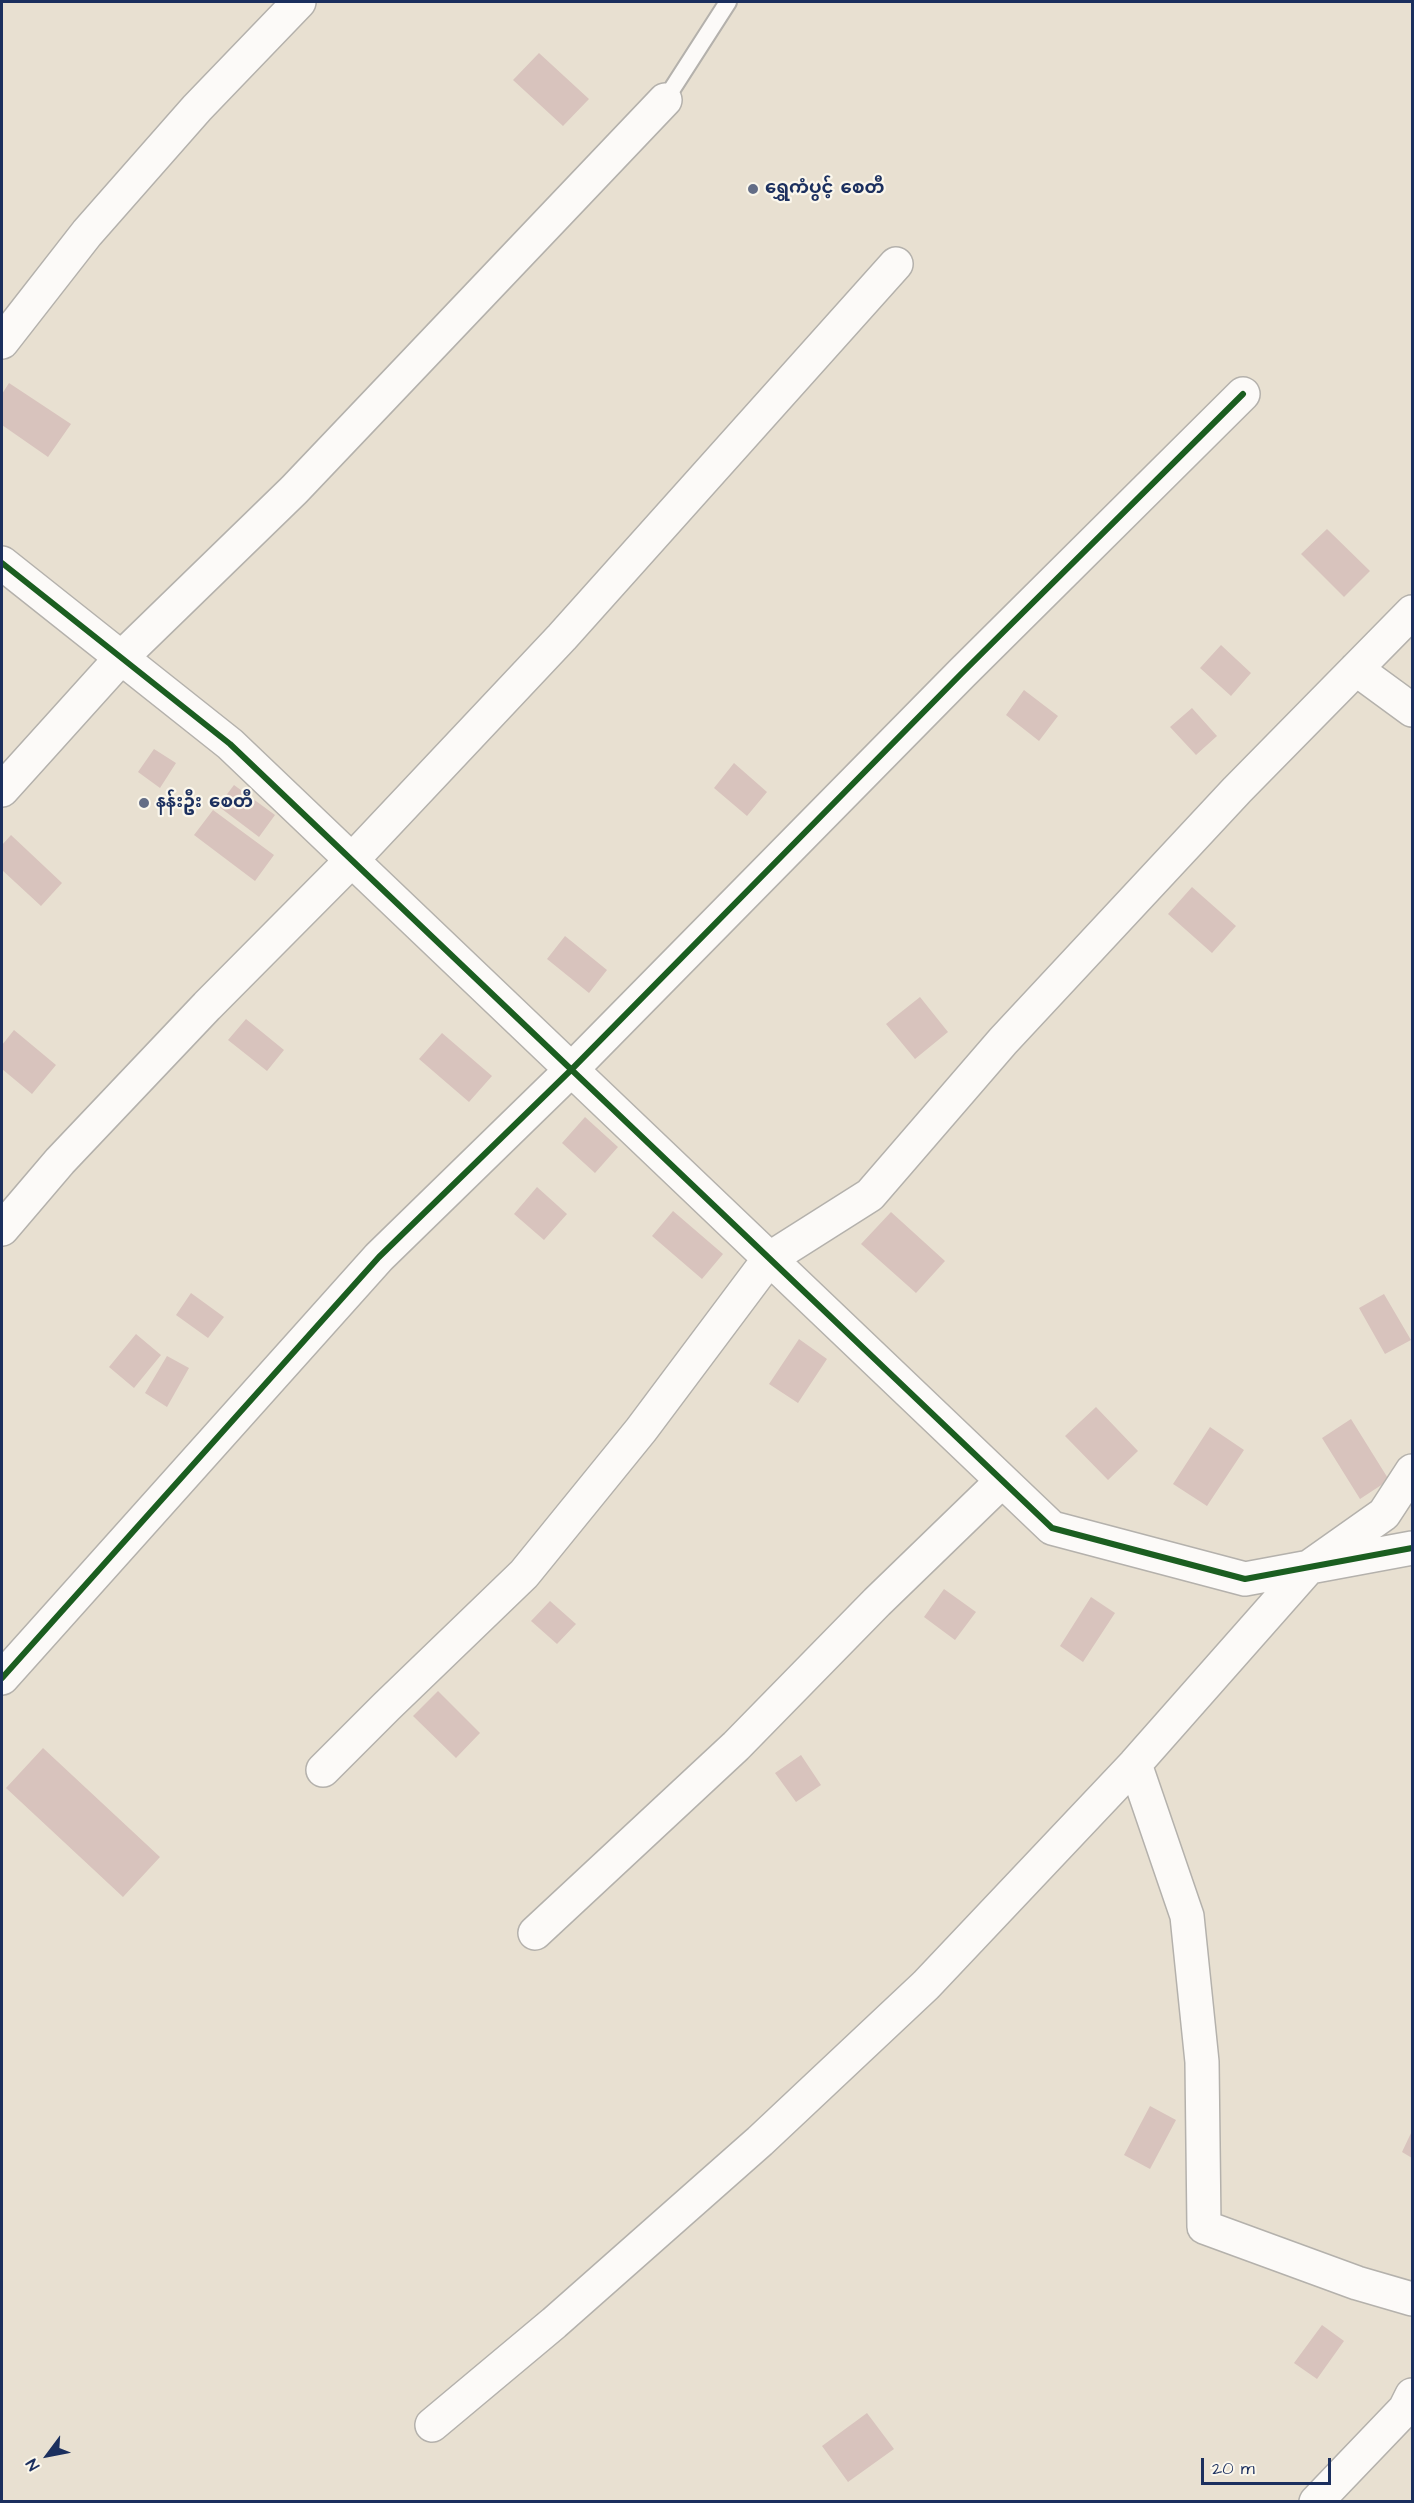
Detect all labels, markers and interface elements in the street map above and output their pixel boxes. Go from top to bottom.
place label: ရွှေကံပွင့် စေတီ [765,178,884,200]
marker: ရွှေကံပွင့် စေတီ [746,182,760,196]
place label: နန်းဦး စေတီ [156,792,253,814]
marker: နန်းဦး စေတီ [137,796,151,810]
north arrow [18,2425,78,2485]
scale bar [1204,2446,1334,2484]
text: N [21,2454,45,2475]
text: 20 m [1212,2456,1255,2481]

